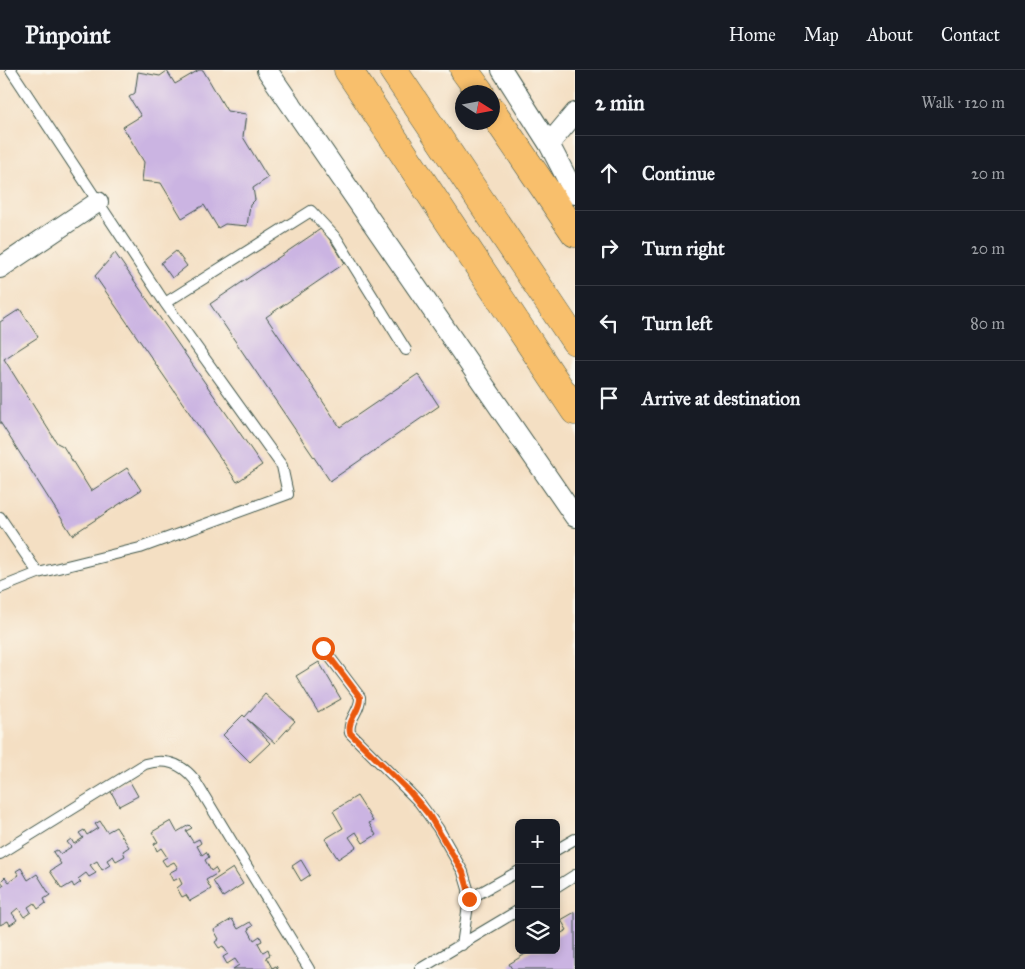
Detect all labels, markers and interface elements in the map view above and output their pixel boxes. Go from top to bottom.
text: Pinpoint [25,20,111,50]
text: Home [729,24,776,46]
text: Map [804,24,839,46]
text: About [867,24,913,46]
text: Contact [941,24,1000,46]
north arrow [455,85,500,130]
text: 2 min [595,90,645,116]
text: Walk · 120 m [921,93,1005,112]
icon: ahead [595,159,623,187]
text: Continue [642,162,715,185]
text: 20 m [971,164,1005,183]
icon: right [595,234,623,262]
text: Turn right [642,237,725,260]
text: 20 m [971,239,1005,258]
icon: left [595,309,623,337]
text: Turn left [642,312,712,335]
text: 80 m [970,314,1005,333]
icon: arrive [595,384,623,412]
text: Arrive at destination [642,387,800,410]
route start [312,637,335,660]
map controls [515,819,560,954]
button: + [515,819,560,864]
button: − [515,864,560,909]
route end [458,888,481,911]
button: layers [515,909,560,954]

